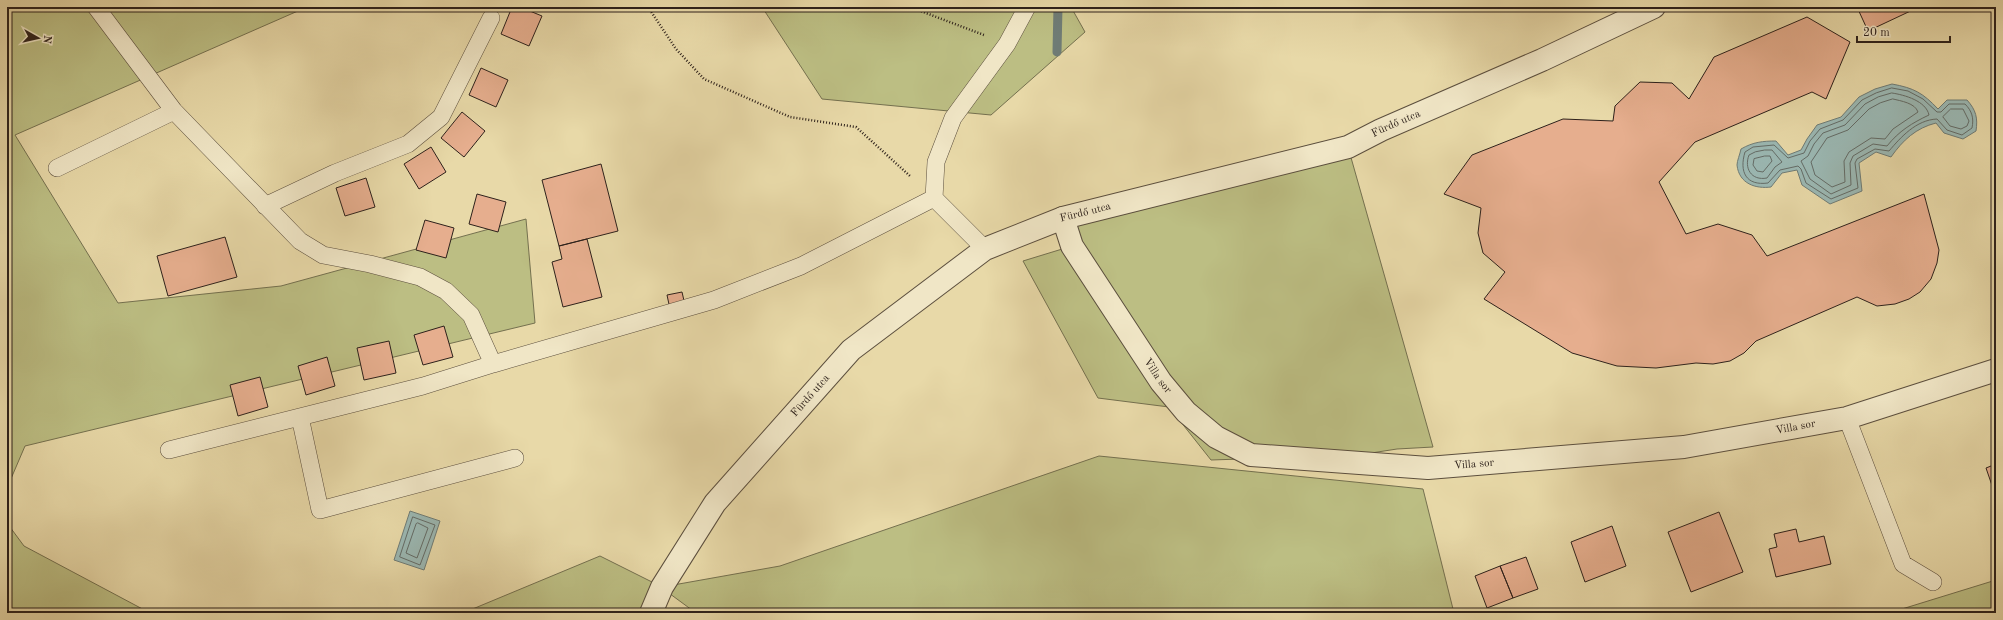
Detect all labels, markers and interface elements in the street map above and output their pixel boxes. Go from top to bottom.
north arrow [18,18,58,58]
scale bar [1857,18,1950,44]
text: 20 m [1863,27,1890,39]
text: N [40,34,52,45]
street label: Fürdő utca [1370,108,1422,139]
street label: Fürdő utca [1059,201,1112,224]
street label: Villa sor [1142,356,1174,396]
street label: Fürdő utca [789,372,832,419]
street label: Villa sor [1775,418,1817,436]
street label: Villa sor [1453,457,1495,471]

